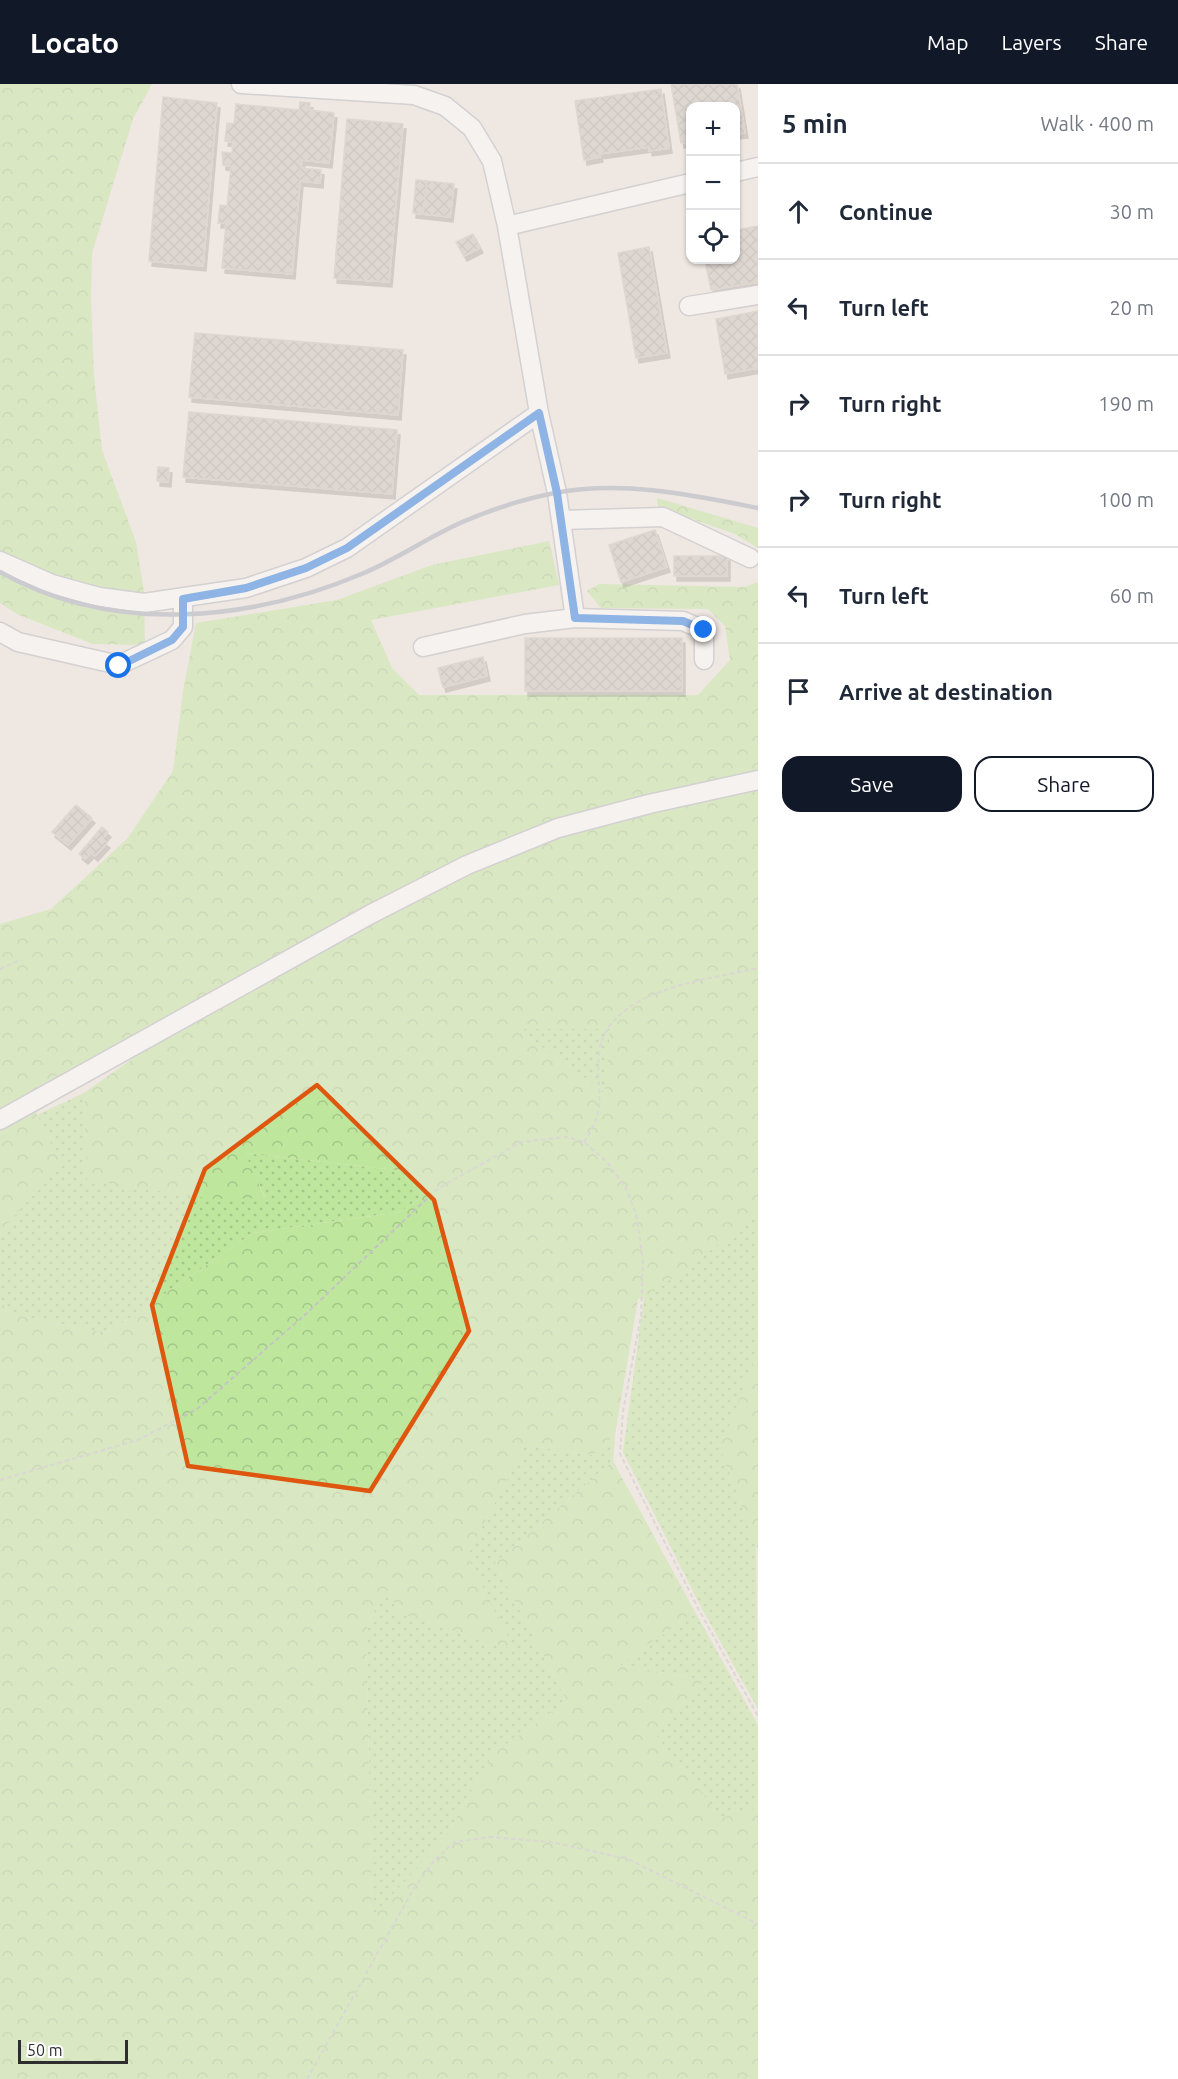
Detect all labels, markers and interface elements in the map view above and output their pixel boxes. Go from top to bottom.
text: Locato [30,27,119,58]
text: Map [927,30,968,54]
text: Layers [1001,30,1062,54]
text: Share [1095,30,1148,54]
map controls [686,102,740,264]
button: + [686,102,740,156]
text: 5 min [782,109,848,138]
text: Walk · 400 m [1041,112,1154,135]
button: − [686,156,740,210]
icon: ahead [782,195,815,228]
text: Continue [839,199,933,224]
text: 30 m [1110,200,1154,223]
button: locate [686,210,740,264]
icon: left [782,291,815,324]
text: Turn left [839,295,929,320]
text: 20 m [1110,296,1154,319]
icon: right [782,387,815,420]
text: Turn right [839,391,941,416]
text: 190 m [1098,392,1154,415]
icon: right [782,483,815,516]
text: Turn right [839,487,941,512]
text: 100 m [1098,488,1154,511]
icon: left [782,579,815,612]
text: Turn left [839,583,929,608]
text: 60 m [1110,584,1154,607]
route end [690,616,716,642]
route start [105,652,131,678]
icon: arrive [782,675,815,708]
text: Arrive at destination [839,679,1053,704]
button: Save [782,756,962,812]
button: Share [974,756,1154,812]
scale bar [18,2037,128,2064]
text: 50 m [27,2041,63,2059]

